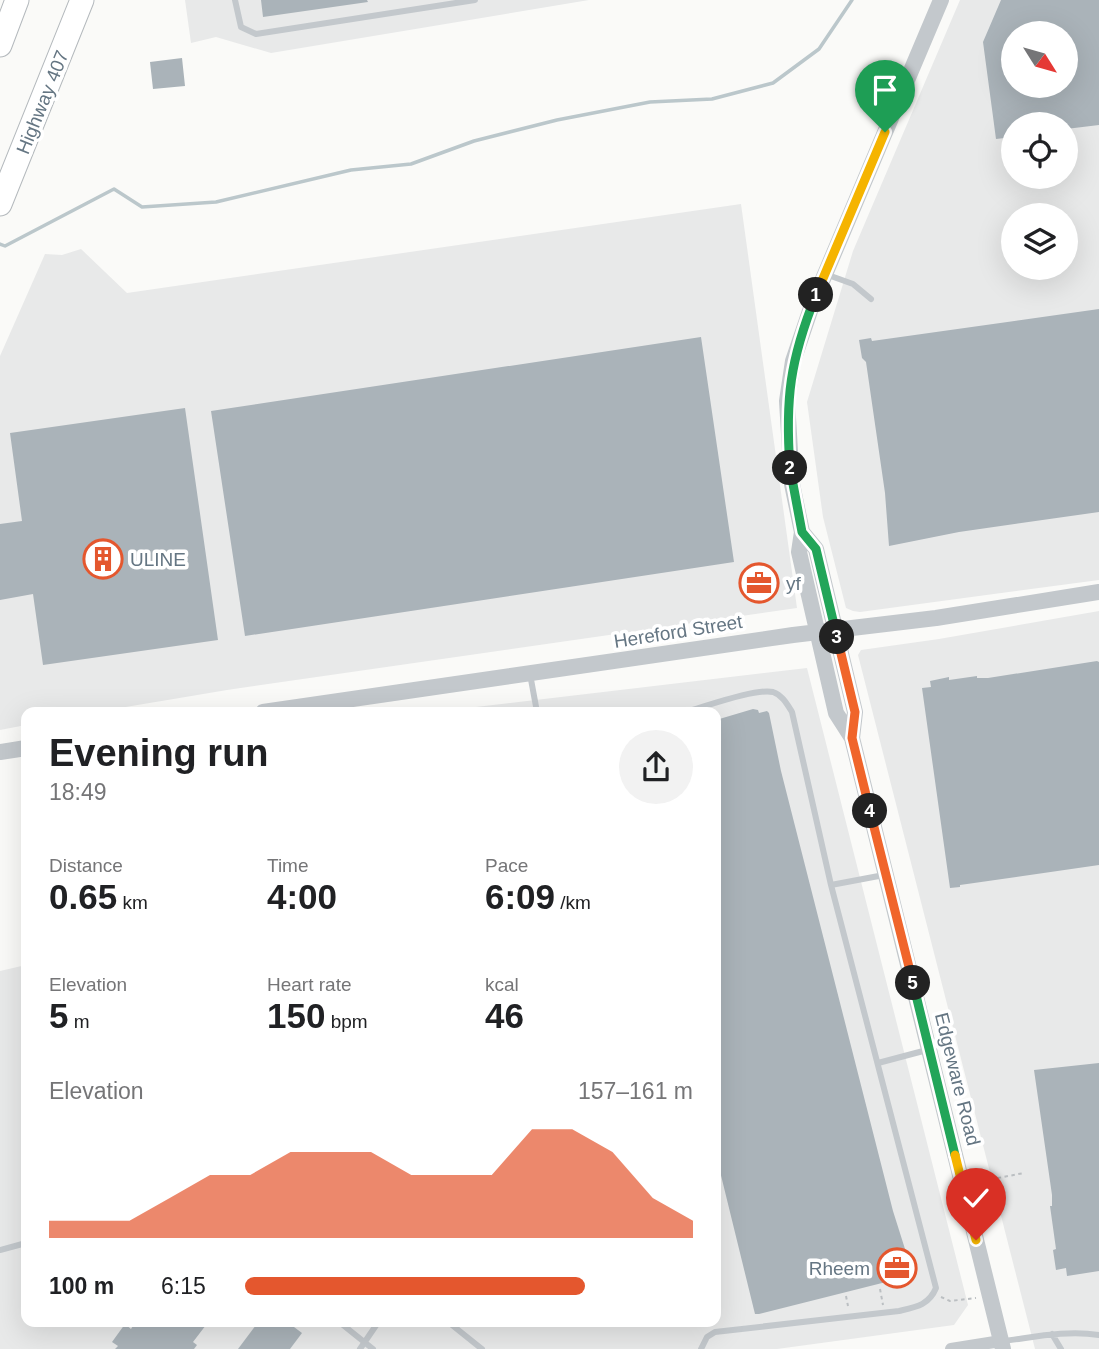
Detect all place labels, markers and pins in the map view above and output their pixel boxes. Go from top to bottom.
pin [855,60,915,132]
pin: 1 [798,278,834,312]
pin: 2 [772,450,808,486]
building icon: ULINE [82,538,124,580]
place label: ULINE [130,549,186,570]
office icon: yf [738,562,780,604]
place label: yf [786,573,802,594]
pin: 3 [820,620,854,654]
pin: 4 [852,794,888,828]
pin: 5 [895,965,930,1000]
pin [946,1168,1006,1240]
office icon: Rheem [876,1247,918,1289]
place label: Rheem [809,1258,870,1279]

